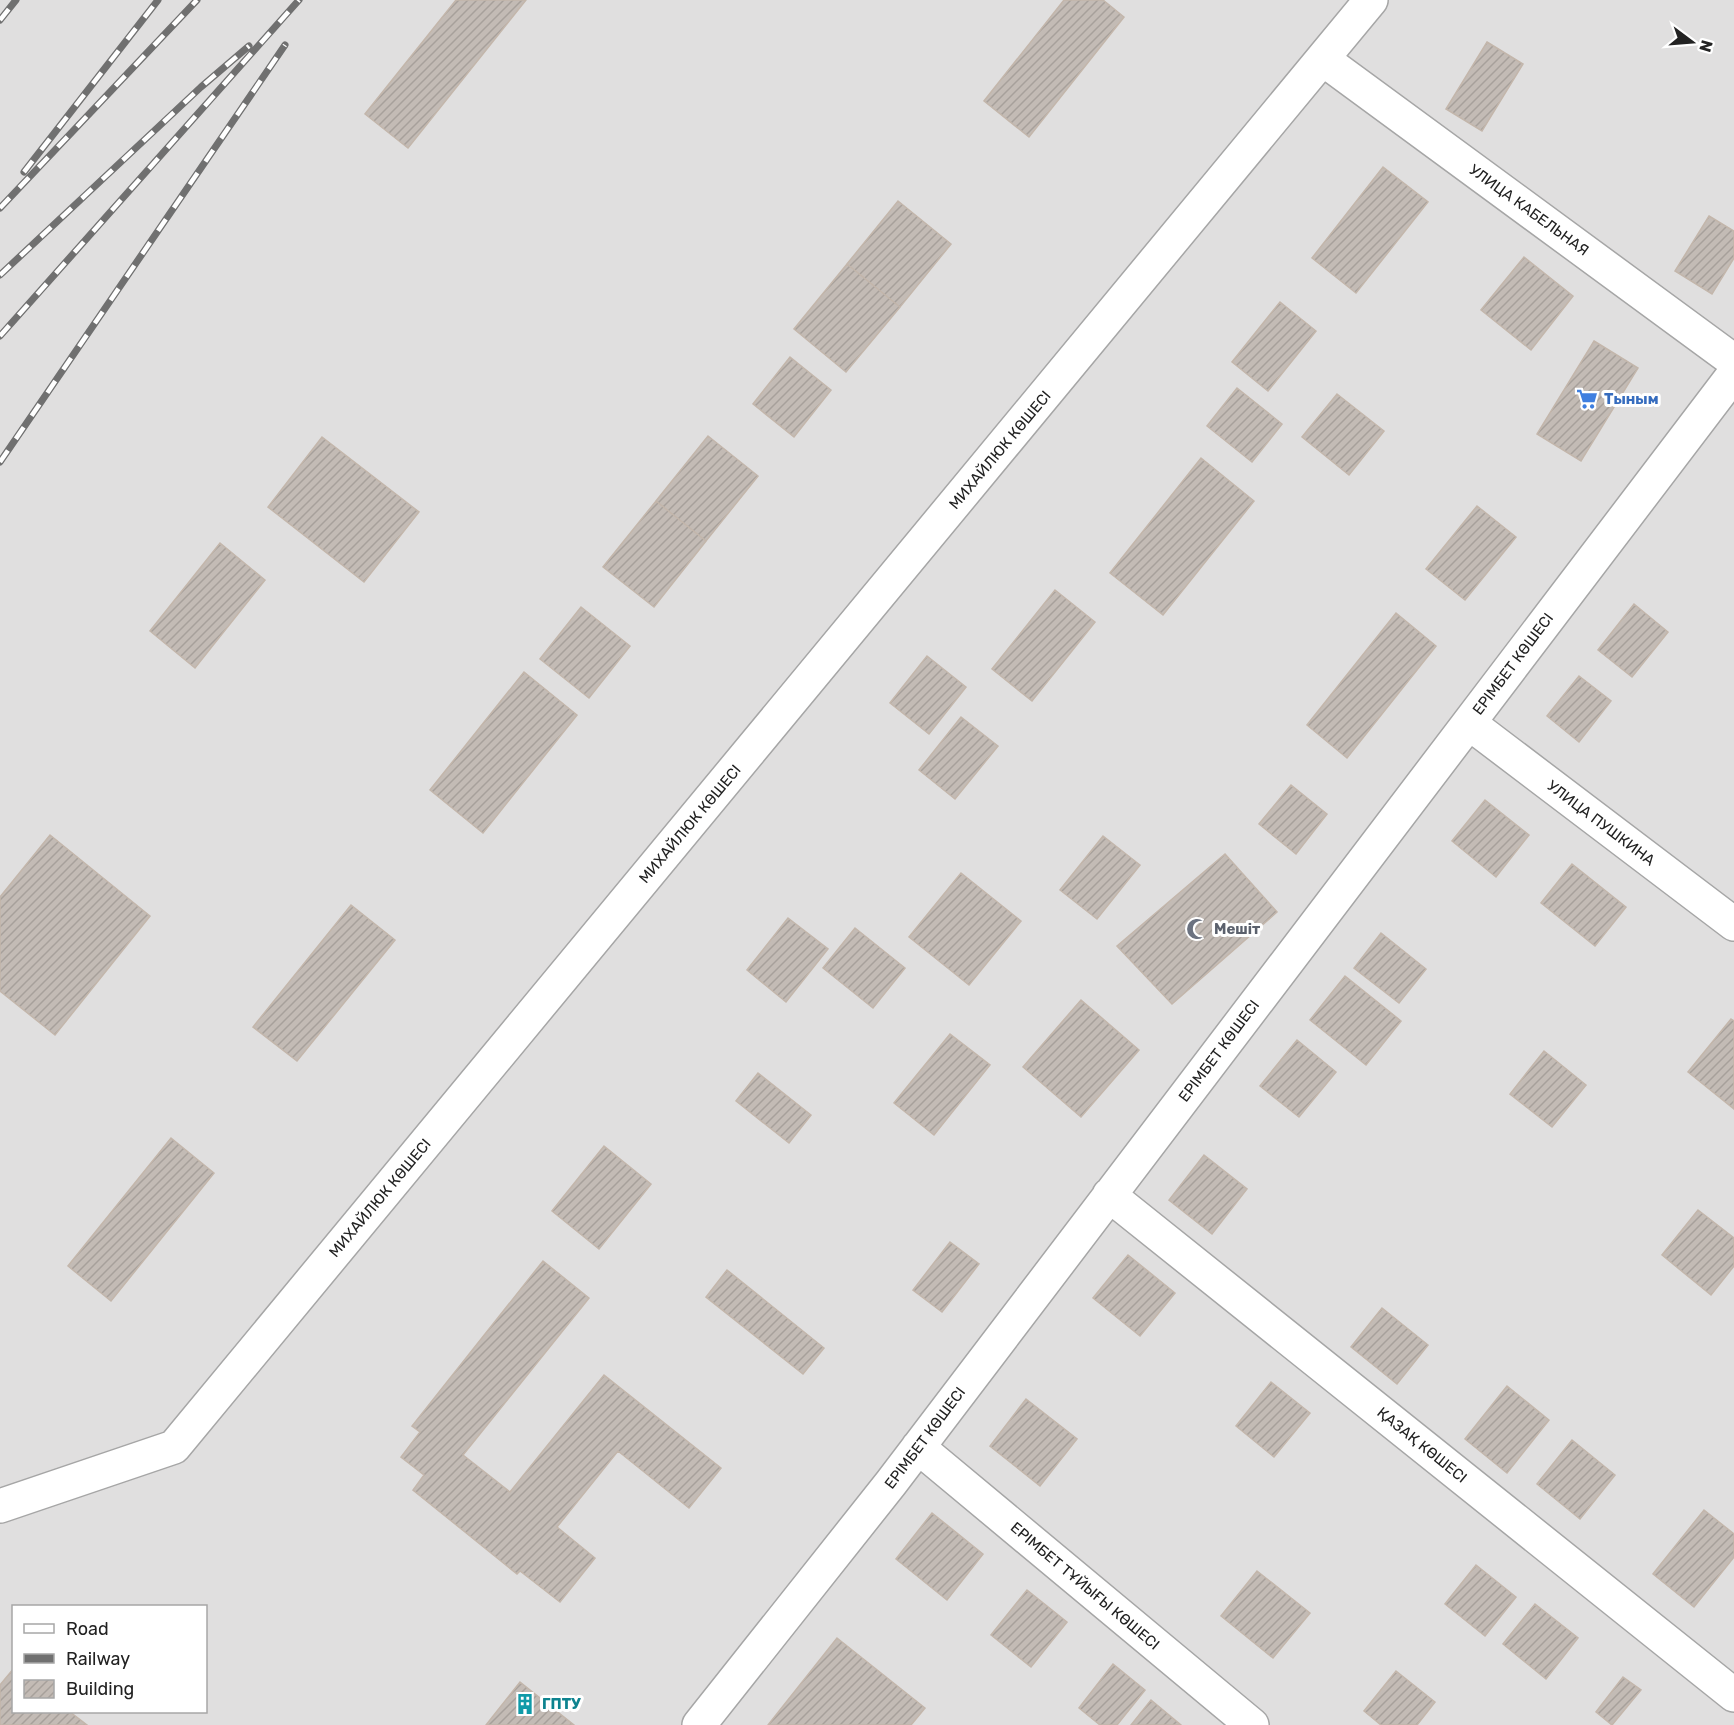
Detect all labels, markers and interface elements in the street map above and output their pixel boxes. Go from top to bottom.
north arrow [1662,12,1722,72]
text: N [1695,38,1717,54]
street label: УЛИЦА КАБЕЛЬНАЯ [1466,161,1592,259]
street label: МИХАЙЛЮК КӨШЕСІ [945,387,1055,513]
supermarket icon: Тыным [1575,387,1599,411]
place label: Тыным [1604,390,1659,408]
street label: ЕРІМБЕТ КӨШЕСІ [1469,609,1557,719]
street label: МИХАЙЛЮК КӨШЕСІ [635,761,745,887]
street label: УЛИЦА ПУШКИНА [1544,777,1658,869]
mosque icon: Мешіт [1185,917,1209,941]
place label: Мешіт [1214,920,1261,938]
street label: ЕРІМБЕТ КӨШЕСІ [1175,996,1263,1106]
street label: МИХАЙЛЮК КӨШЕСІ [325,1135,435,1261]
street label: ЕРІМБЕТ КӨШЕСІ [881,1383,969,1493]
street label: ҚАЗАҚ КӨШЕСІ [1373,1403,1471,1487]
street label: ЕРІМБЕТ ТҰЙЫҒЫ КӨШЕСІ [1007,1518,1163,1654]
legend [12,1605,207,1713]
text: Road [66,1618,109,1640]
text: Railway [66,1648,130,1670]
text: Building [66,1678,134,1700]
building icon: ГПТУ [513,1692,537,1716]
place label: ГПТУ [542,1695,581,1713]

